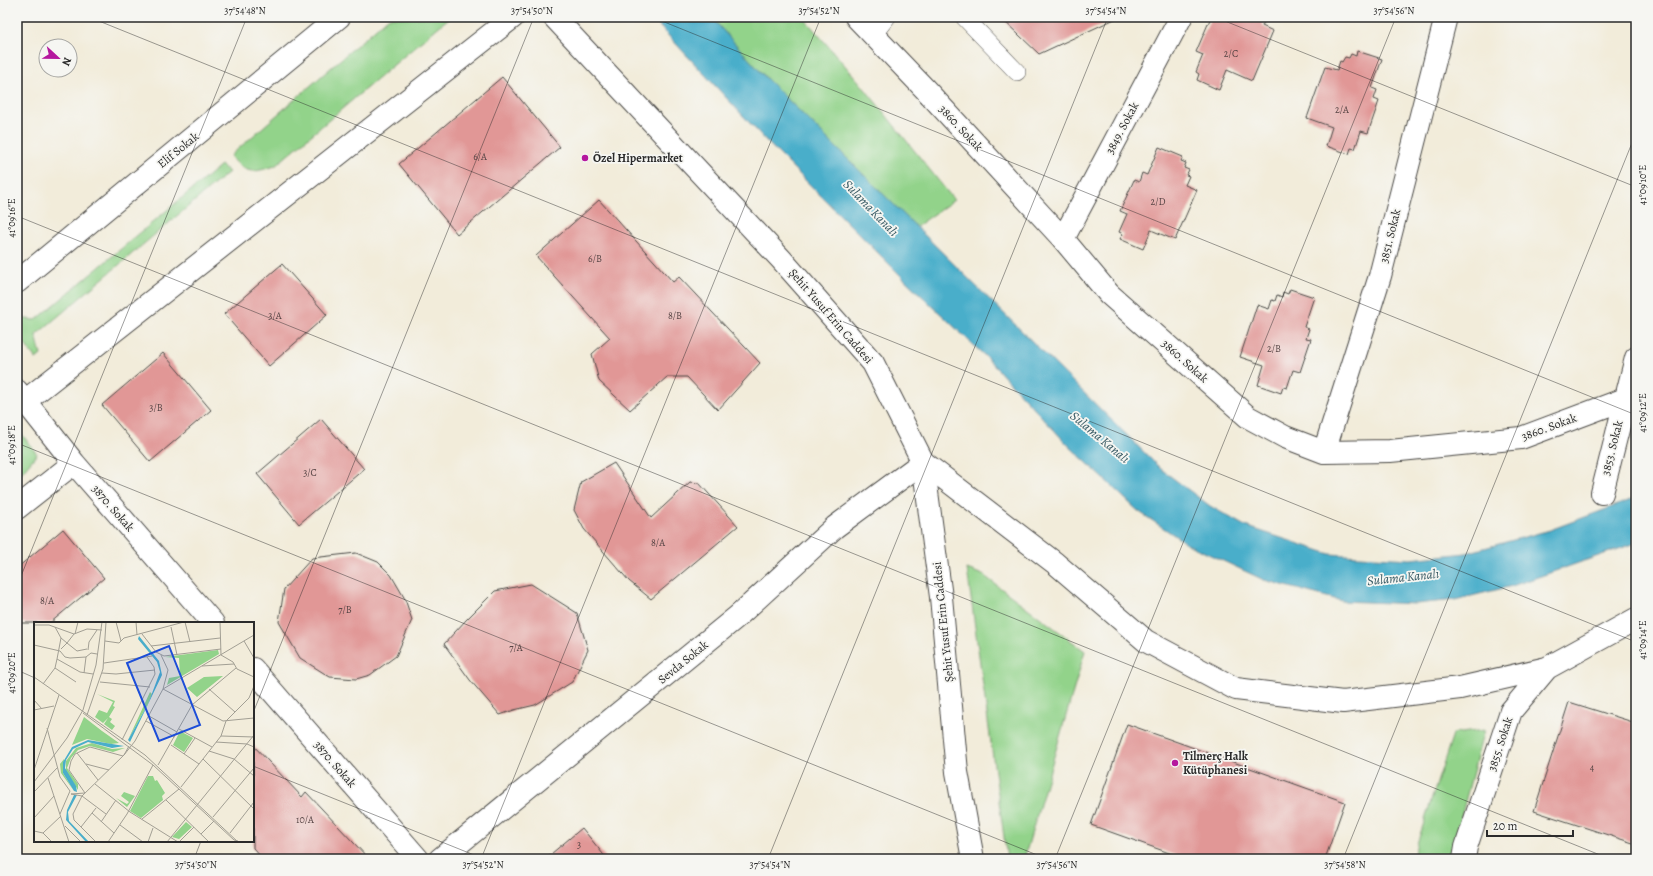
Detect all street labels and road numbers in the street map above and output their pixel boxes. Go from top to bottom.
street label: 3849. Sokak [1102,99,1142,157]
street label: 3860. Sokak [935,101,987,155]
street label: Elif Sokak [154,128,202,172]
street label: 3851. Sokak [1376,207,1404,265]
street label: Şehit Yusuf Erin Caddesi [785,265,877,367]
street label: 3860. Sokak [1158,336,1212,386]
street label: 3860. Sokak [1519,410,1579,444]
street label: 3853. Sokak [1597,419,1627,477]
street label: 3870. Sokak [88,481,138,535]
street label: Şehit Yusuf Erin Caddesi [929,561,957,683]
street label: Sevda Sokak [654,637,712,687]
street label: 3855. Sokak [1484,715,1516,773]
street label: 3870. Sokak [310,737,360,791]

